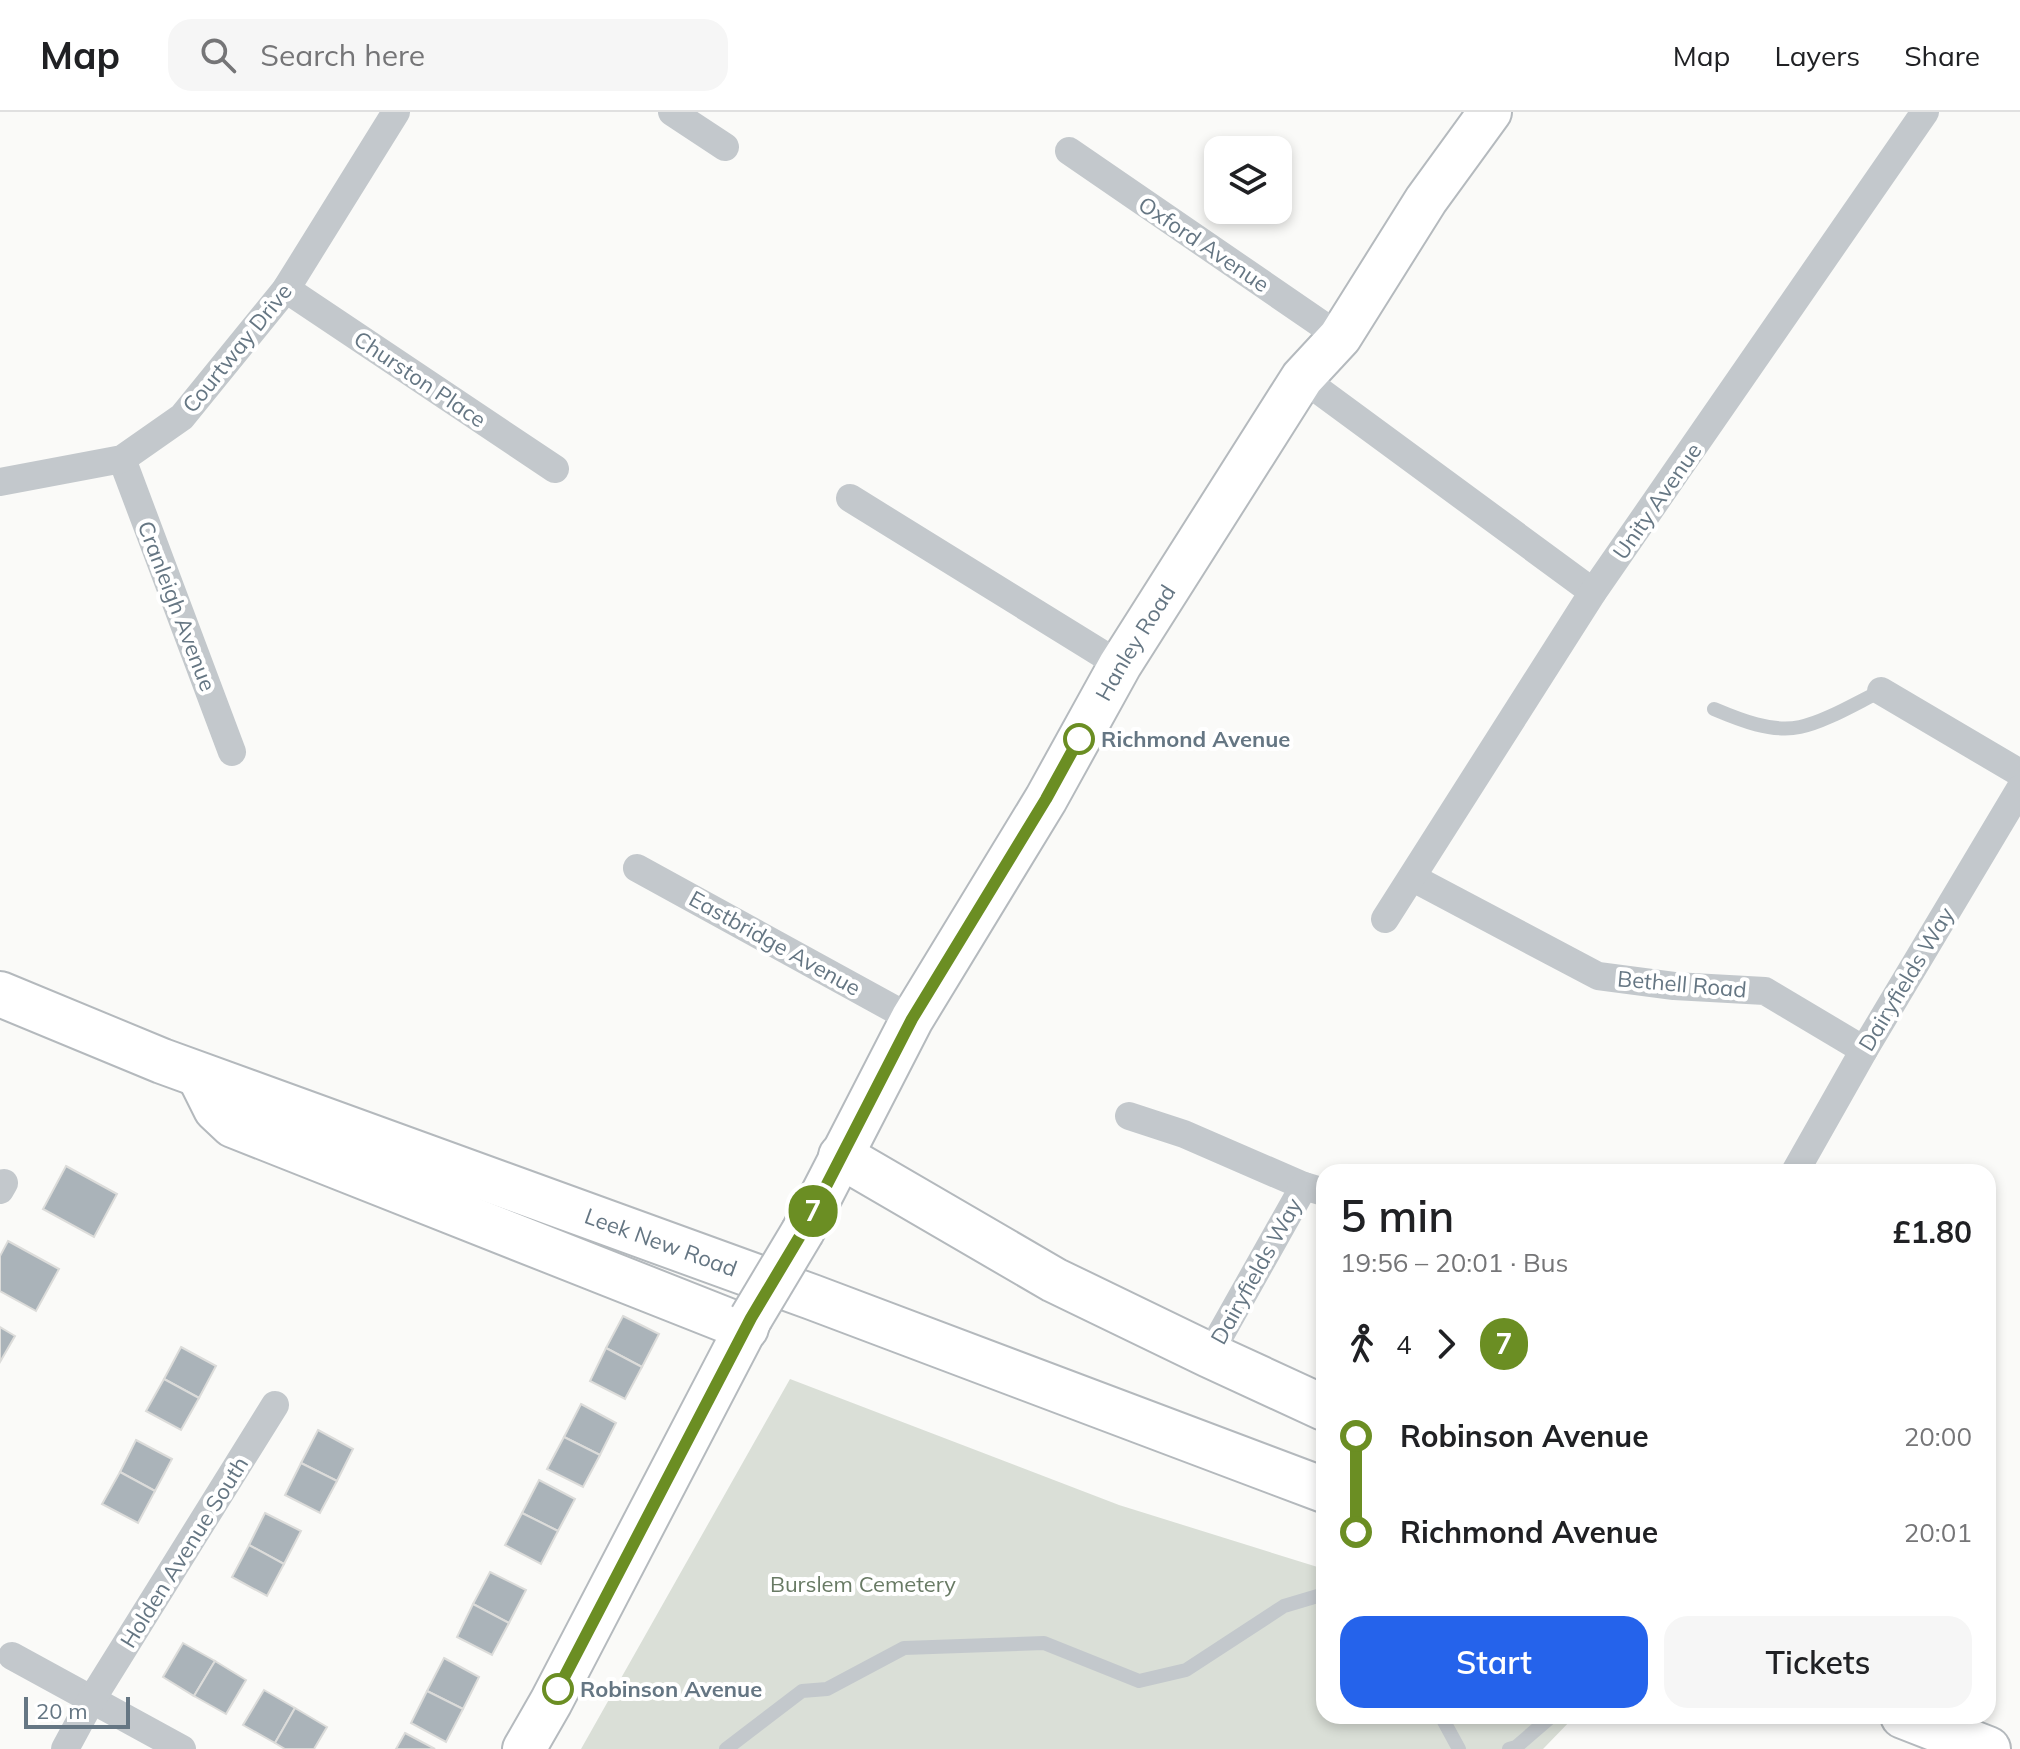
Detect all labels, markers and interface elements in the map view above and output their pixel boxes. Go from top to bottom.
search box [168,19,728,91]
text: Map [40,31,120,79]
icon: search [196,33,240,77]
text: Search here [260,36,425,74]
text: Map [1673,38,1730,73]
text: Layers [1774,38,1860,73]
text: Share [1904,38,1980,73]
map controls [1204,136,1292,224]
button: layers [1204,136,1292,224]
street label: Oxford Avenue [1133,190,1275,298]
street label: Courtway Drive [176,278,298,418]
street label: Churston Place [349,324,491,434]
street label: Unity Avenue [1607,437,1707,565]
street label: Cranleigh Avenue [132,517,222,695]
street label: Hanley Road [1089,579,1181,706]
marker: Richmond Avenue [1064,724,1094,754]
place label: Richmond Avenue [1101,725,1290,753]
street label: Eastbridge Avenue [684,884,866,1002]
street label: Dairyfields Way [1852,902,1960,1056]
street label: Bethell Road [1616,964,1748,1004]
line badge: 7 [787,1185,839,1237]
text: 5 min [1340,1188,1454,1243]
text: 7 [805,1193,821,1228]
street label: Dairyfields Way [1204,1193,1308,1349]
street label: Leek New Road [581,1202,741,1283]
text: £1.80 [1893,1213,1972,1251]
text: 19:56 – 20:01 · Bus [1340,1246,1569,1279]
icon: walk [1340,1322,1384,1366]
icon: forward [1424,1322,1468,1366]
text: 7 [1496,1326,1512,1361]
text: 4 [1396,1328,1412,1361]
text: Robinson Avenue [1400,1417,1649,1455]
text: 20:00 [1904,1420,1972,1453]
street label: Holden Avenue South [114,1451,254,1653]
text: Richmond Avenue [1400,1513,1658,1551]
text: 20:01 [1904,1516,1972,1549]
park label: Burslem Cemetery [770,1570,956,1598]
button: Start [1340,1616,1648,1708]
button: Tickets [1664,1616,1972,1708]
marker: Robinson Avenue [543,1674,573,1704]
place label: Robinson Avenue [580,1675,762,1703]
scale bar [24,1693,130,1729]
text: 20 m [36,1697,87,1725]

